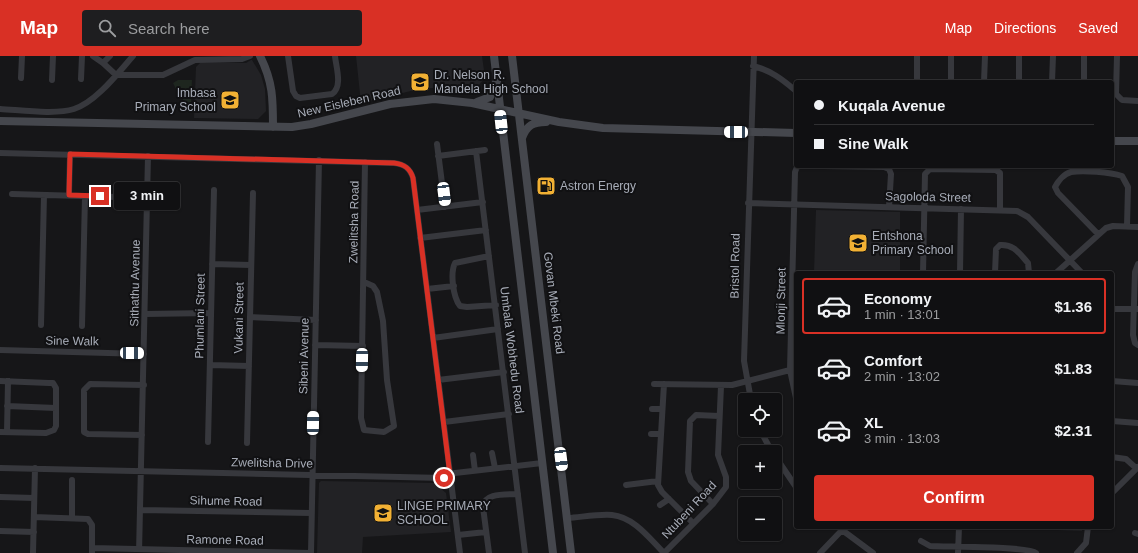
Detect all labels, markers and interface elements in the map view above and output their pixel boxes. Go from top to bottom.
search box [82,10,362,46]
text: Map [20,17,58,38]
icon: search [96,17,118,39]
text: Search here [128,20,210,37]
text: Map [945,20,972,36]
text: Directions [994,20,1056,36]
text: Saved [1078,20,1118,36]
place label: Dr. Nelson R. Mandela High School [434,68,548,96]
school or university icon: Dr. Nelson R. Mandela High School [409,71,431,93]
street label: New Eisleben Road [296,83,402,121]
place label: Imbasa Primary School [135,86,216,114]
school or university icon: Imbasa Primary School [219,89,241,111]
text: Kuqala Avenue [838,97,945,114]
car [494,109,508,135]
car [724,126,748,138]
text: Sine Walk [838,135,908,152]
fuel station icon: Astron Energy [535,175,557,197]
place label: Astron Energy [560,179,636,193]
street label: Zwelitsha Road [346,181,362,263]
car [437,181,451,207]
callout: 3 min [114,182,180,210]
route end [91,187,109,205]
text: 3 min [130,188,164,203]
street label: Sagoloda Street [885,189,972,205]
place label: Entshona Primary School [872,229,953,257]
school or university icon: Entshona Primary School [847,232,869,254]
street label: Bristol Road [727,233,743,299]
street label: Sithathu Avenue [127,239,143,327]
street label: Govan Mbeki Road [541,251,567,355]
street label: Mlonji Street [773,267,789,334]
street label: Phumlani Street [192,273,208,359]
street label: Vukani Street [231,281,247,354]
street label: Umbala Wobhedu Road [497,286,527,414]
icon: car [816,288,852,324]
text: Economy [864,290,932,307]
text: $1.36 [1054,298,1092,315]
text: 1 min · 13:01 [864,307,940,322]
street label: Sibeni Avenue [296,317,312,394]
street label: Sine Walk [45,334,100,348]
car [120,347,144,359]
car [356,348,368,372]
icon: car [816,350,852,386]
text: Comfort [864,352,922,369]
text: $1.83 [1054,360,1092,377]
text: 2 min · 13:02 [864,369,940,384]
map controls [738,393,782,541]
button: locate [738,393,782,437]
car [307,411,319,435]
icon: car [816,412,852,448]
text: XL [864,414,883,431]
text: $2.31 [1054,422,1092,439]
text: 3 min · 13:03 [864,431,940,446]
button: + [738,445,782,489]
car [554,446,568,472]
street label: Zwelitsha Drive [231,455,313,471]
route start [435,469,453,487]
button: Confirm [814,475,1094,521]
street label: Ntubeni Road [659,478,719,542]
street label: Sihume Road [190,493,262,509]
button: − [738,497,782,541]
place label: LINGE PRIMARY SCHOOL [397,499,491,527]
school or university icon: LINGE PRIMARY SCHOOL [372,502,394,524]
street label: Ramone Road [186,532,264,548]

